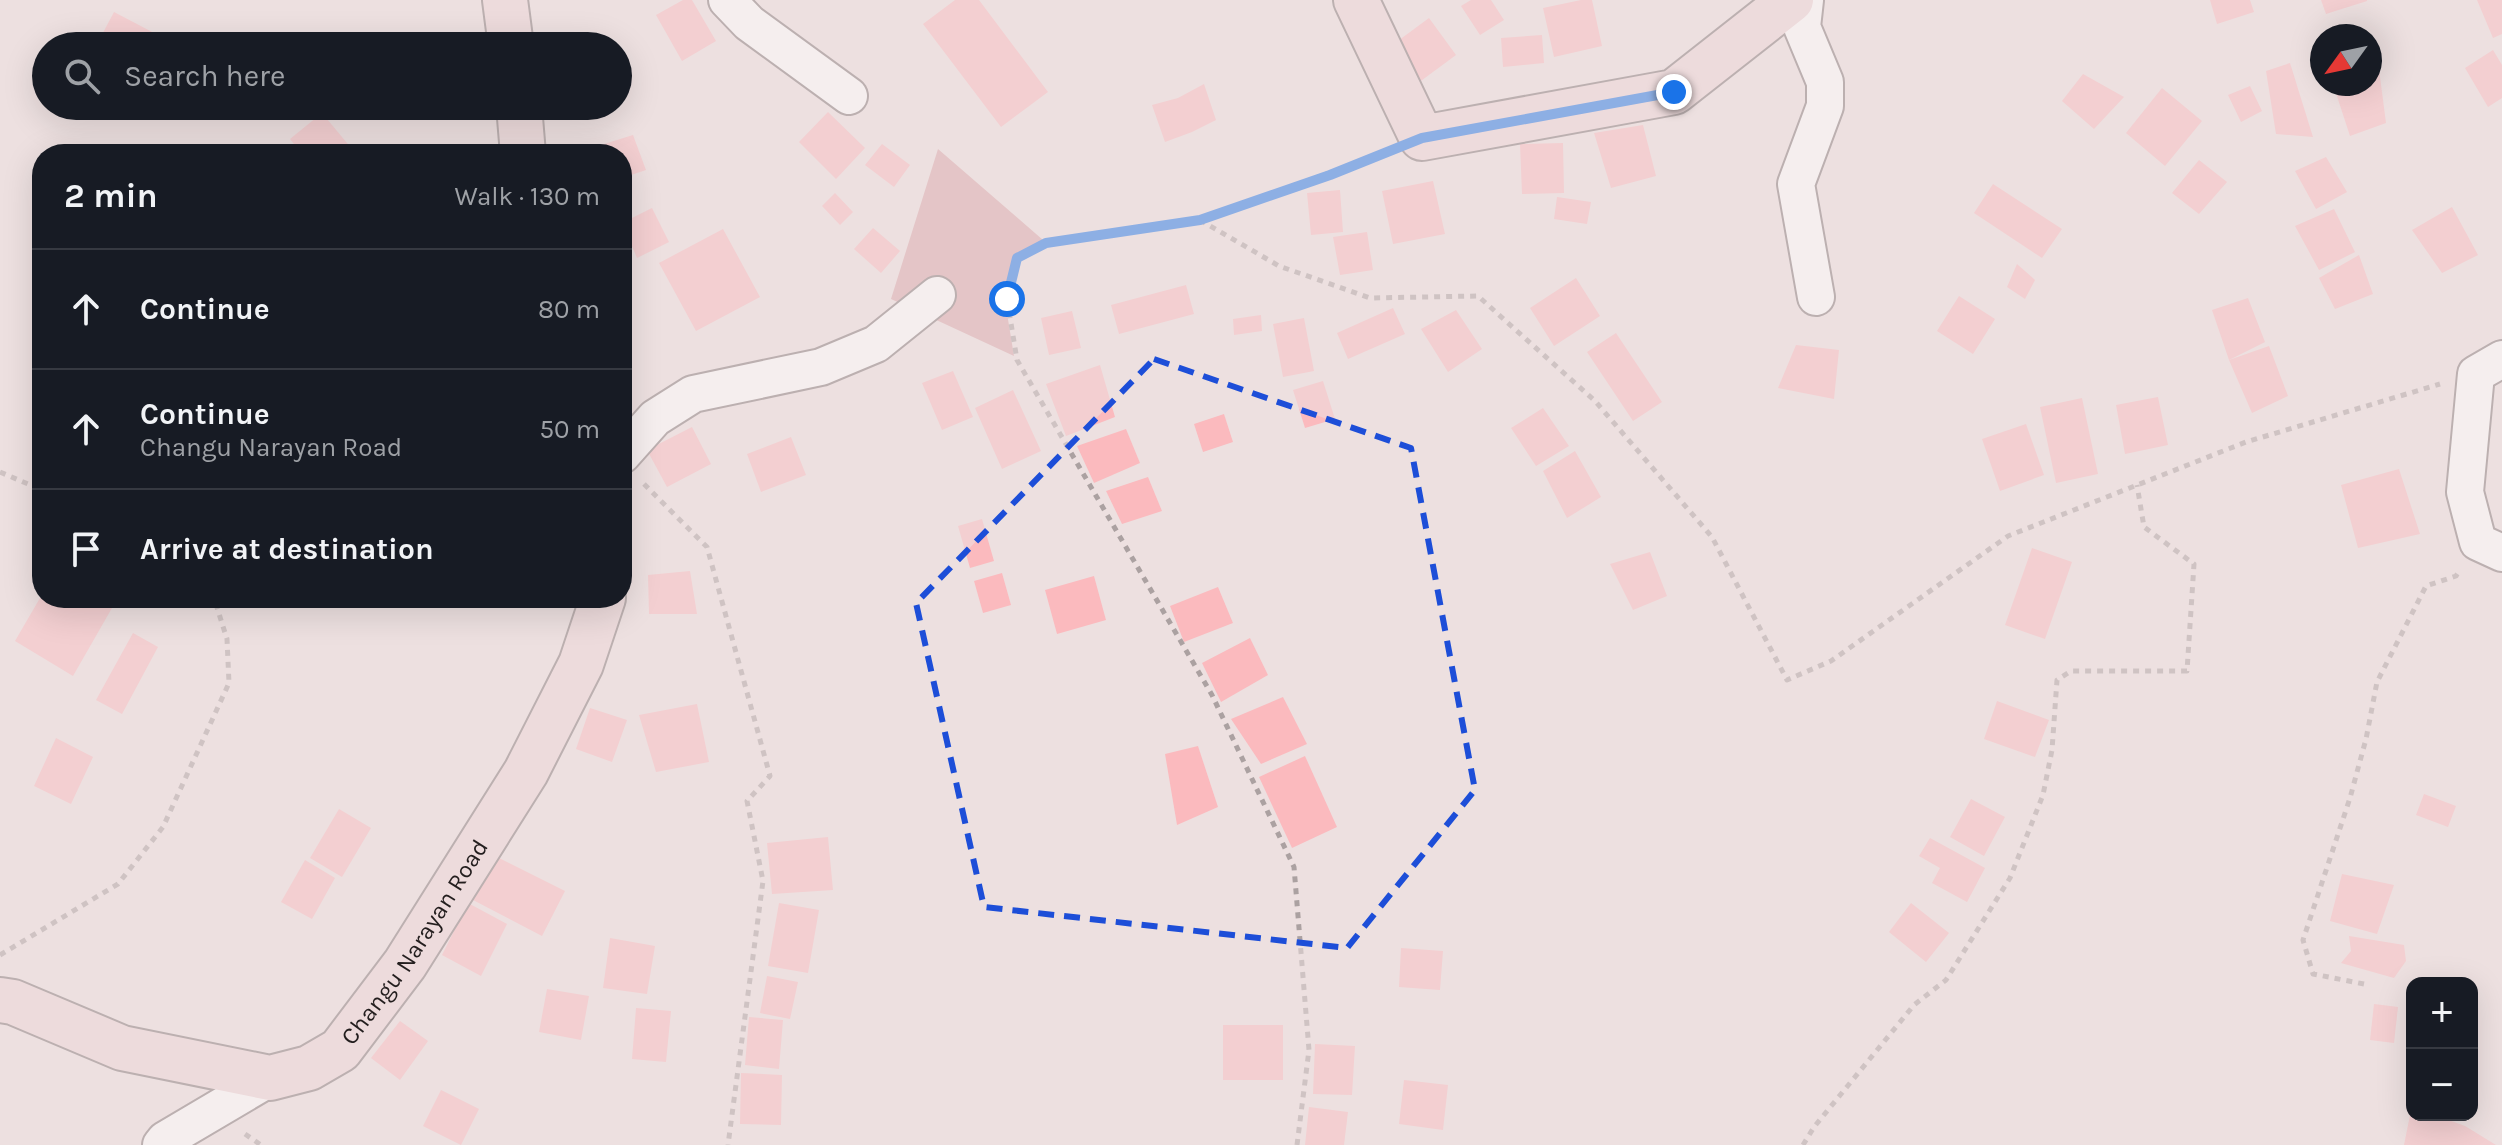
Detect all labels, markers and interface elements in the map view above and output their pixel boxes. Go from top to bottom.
north arrow [2310,24,2382,96]
search box [32,32,632,120]
icon: search [60,54,104,98]
text: Search here [124,58,285,94]
route end [1656,74,1692,110]
text: 2 min [64,176,158,216]
text: Walk · 130 m [454,181,600,212]
route start [989,281,1025,317]
icon: ahead [64,287,108,331]
text: Continue [140,291,270,327]
text: 80 m [538,294,600,325]
text: Continue [140,396,270,432]
icon: ahead [64,407,108,451]
text: 50 m [539,414,600,445]
text: Changu Narayan Road [140,432,402,463]
icon: arrive [64,527,108,571]
text: Arrive at destination [140,531,434,567]
street label: Changu Narayan Road [335,834,494,1050]
map controls [2406,977,2478,1121]
button: + [2406,977,2478,1049]
button: − [2406,1049,2478,1121]

